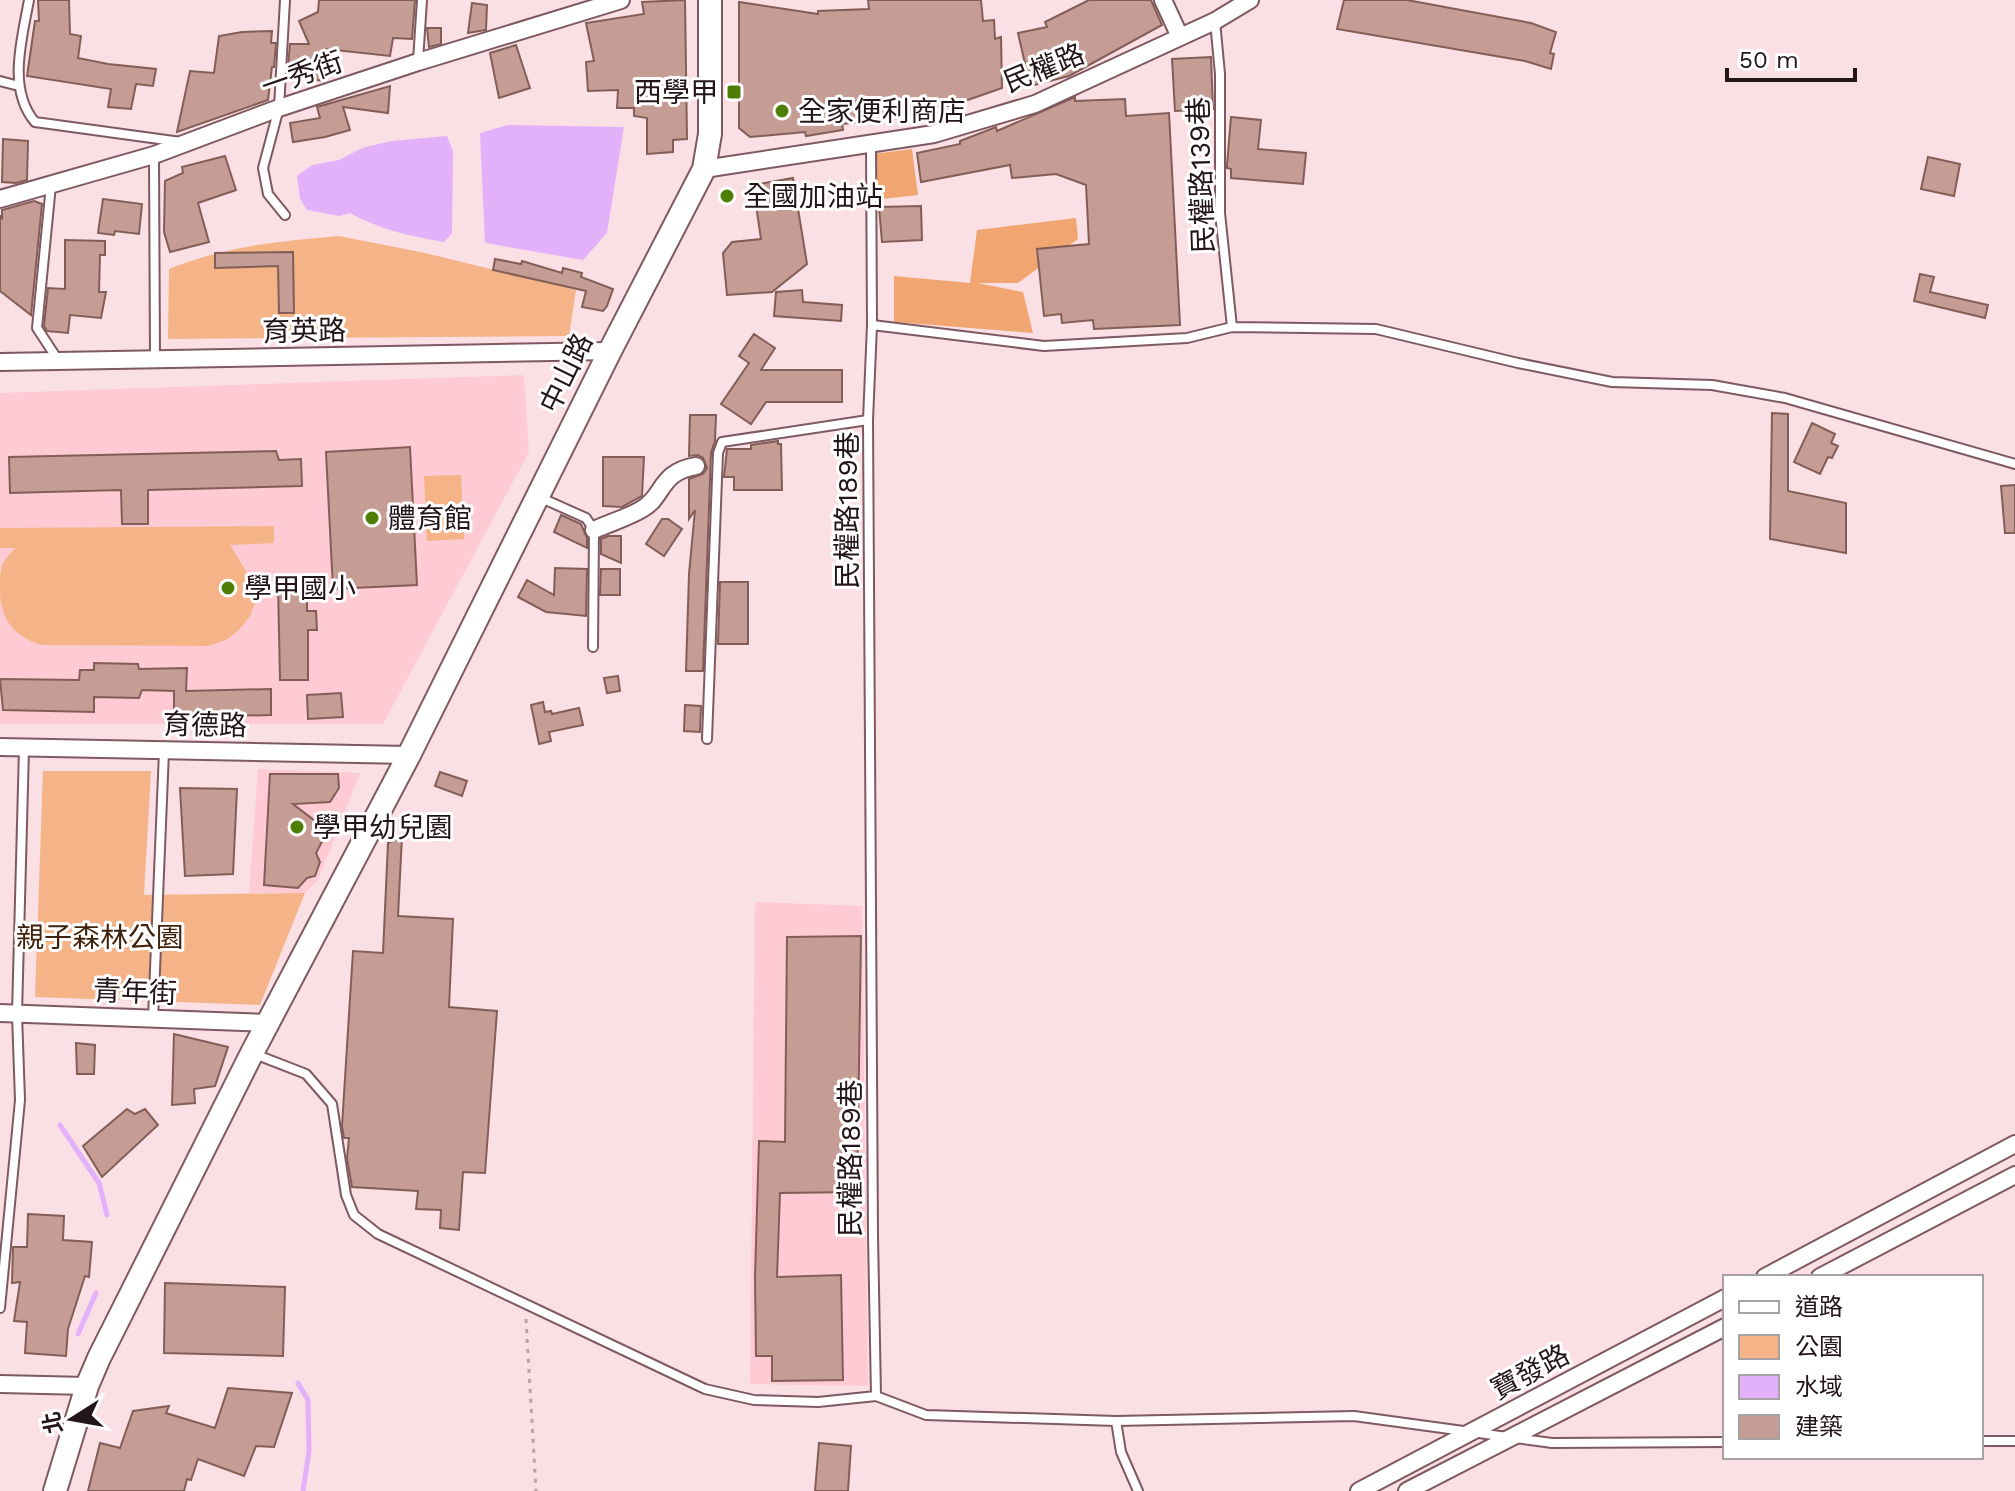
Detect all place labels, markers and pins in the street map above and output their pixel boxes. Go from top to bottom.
place label: 西學甲 [634,76,718,109]
marker: 西學甲 [725,83,743,101]
place label: 全家便利商店 [798,95,966,128]
marker: 全家便利商店 [773,102,791,120]
place label: 全國加油站 [743,180,883,213]
marker: 全國加油站 [718,187,736,205]
place label: 體育館 [388,502,472,535]
marker: 體育館 [363,509,381,527]
place label: 學甲國小 [244,572,356,605]
marker: 學甲國小 [219,579,237,597]
place label: 學甲幼兒園 [313,811,453,844]
marker: 學甲幼兒園 [288,818,306,836]

